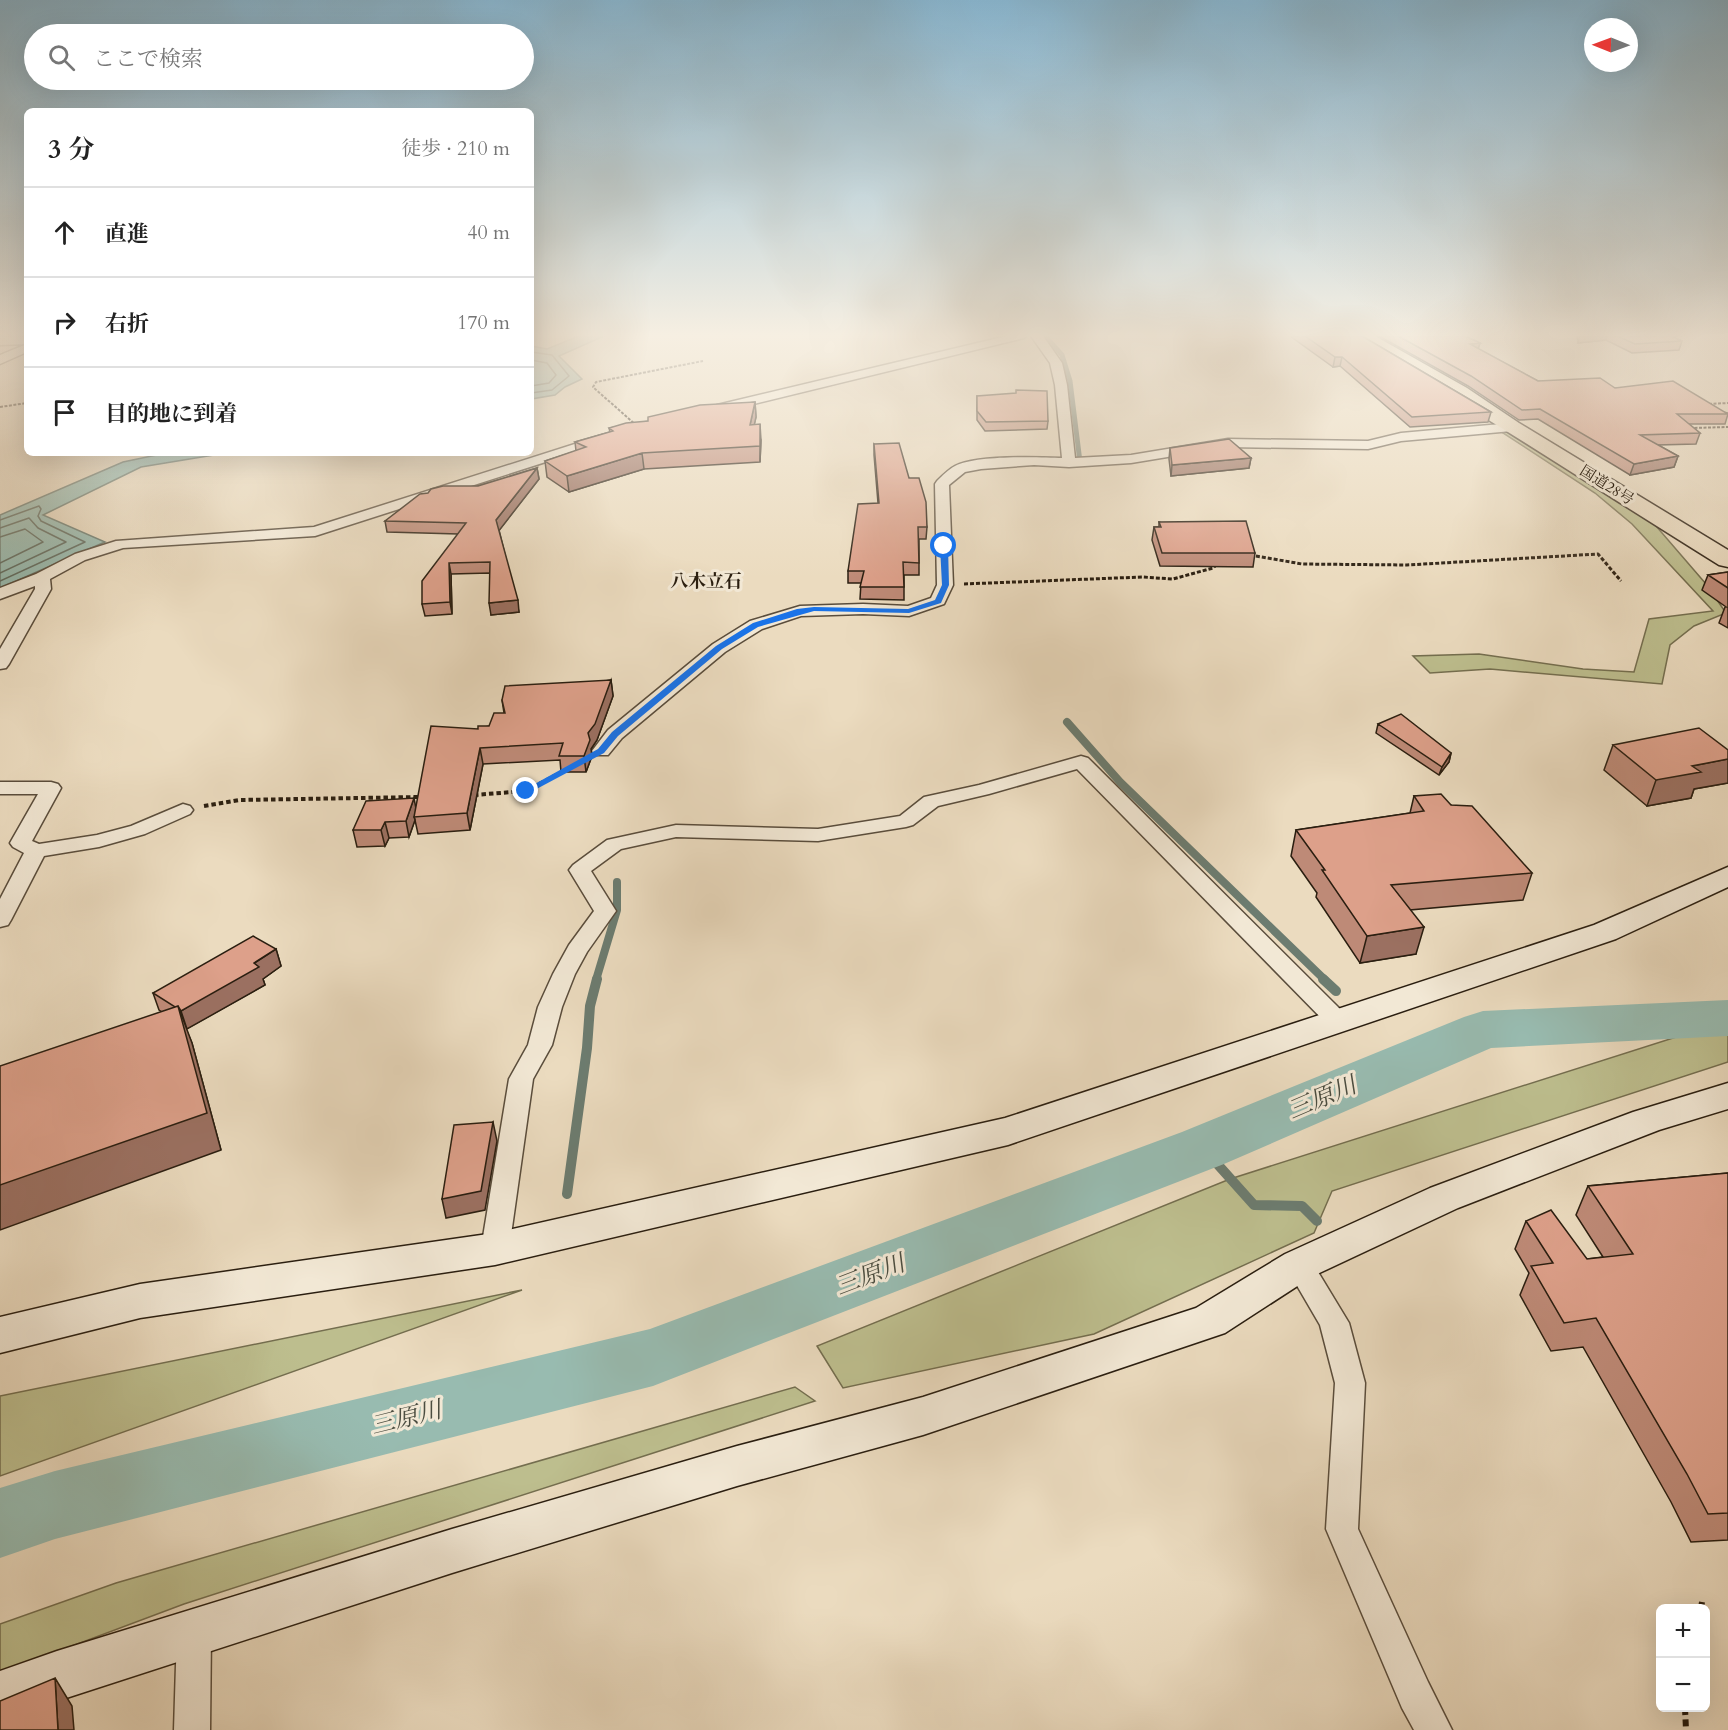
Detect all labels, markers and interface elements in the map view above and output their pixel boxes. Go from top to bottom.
north arrow [1584,18,1638,72]
search box [24,24,534,90]
icon: search [45,41,78,74]
text: ここで検索 [93,44,203,74]
text: 3 分 [48,132,94,167]
text: 徒歩 · 210 m [401,135,510,162]
icon: ahead [48,216,81,249]
text: 直進 [105,219,149,249]
text: 40 m [467,219,510,246]
icon: right [48,306,81,339]
text: 右折 [105,309,149,339]
text: 170 m [457,309,510,336]
icon: arrive [48,396,81,429]
text: 目的地に到着 [105,399,237,429]
street label: 国道28号 [1576,461,1638,509]
route start [930,532,956,558]
district label: 八木立石 [670,569,742,594]
route end [512,777,538,803]
water label: 三原川 [1282,1068,1364,1127]
water label: 三原川 [830,1246,912,1303]
water label: 三原川 [367,1393,448,1443]
map controls [1656,1604,1710,1712]
button: + [1656,1604,1710,1658]
button: − [1656,1658,1710,1712]

